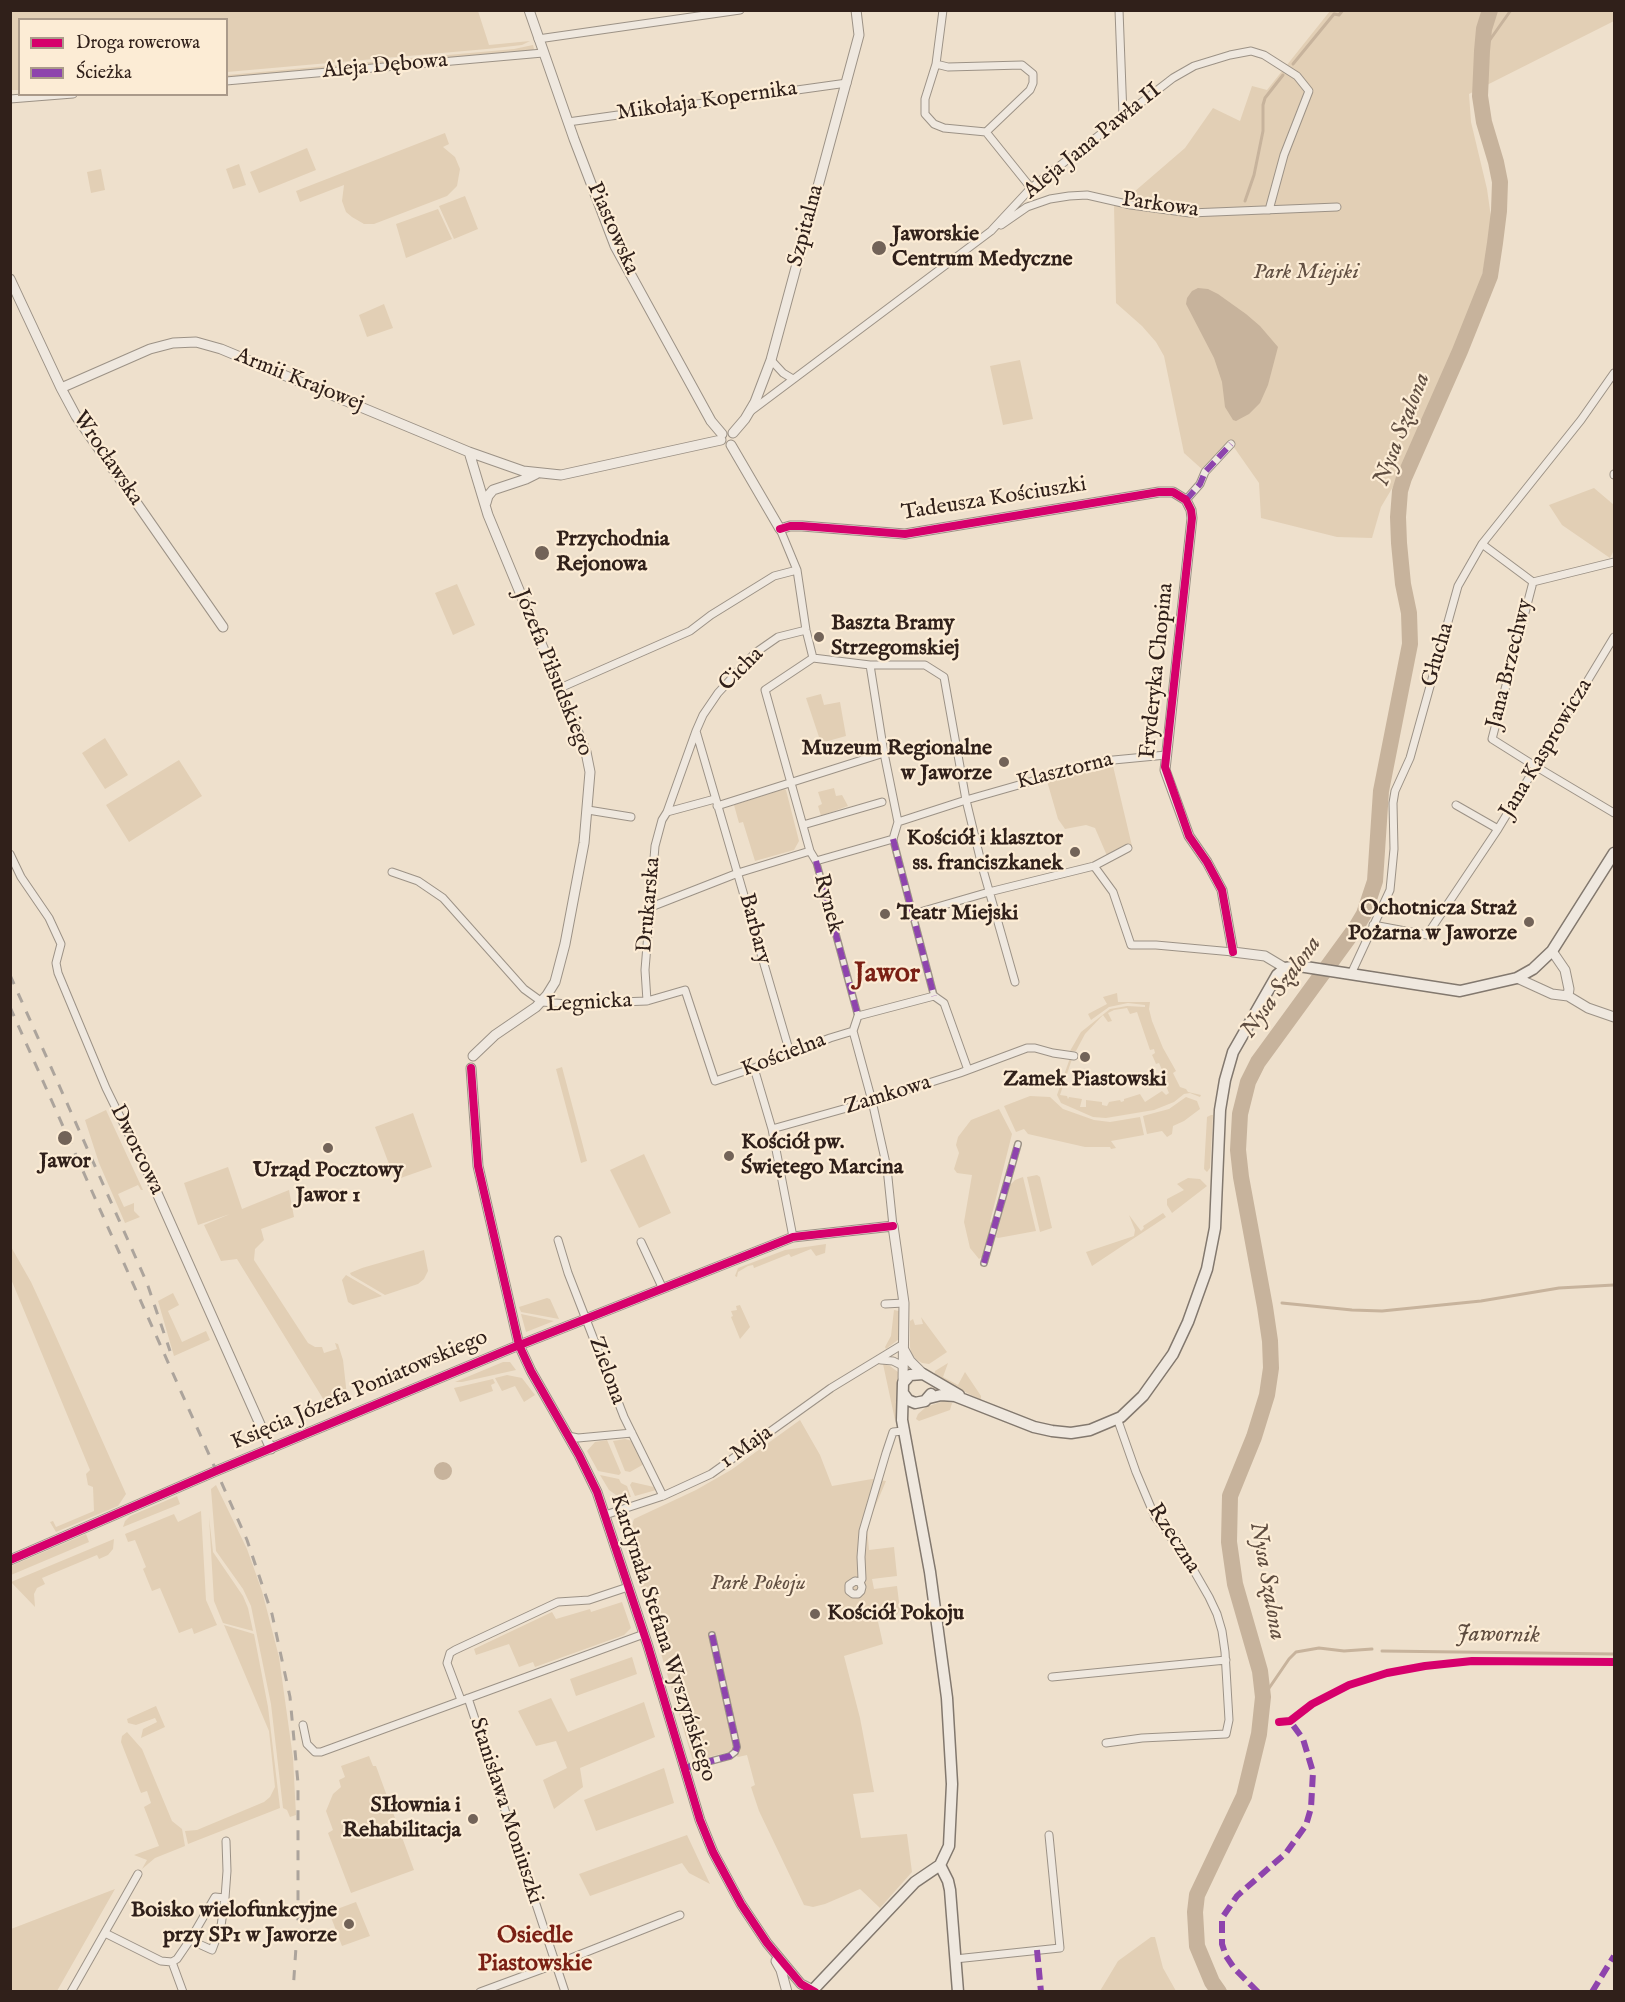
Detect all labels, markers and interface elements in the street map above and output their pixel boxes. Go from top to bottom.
legend [18,18,228,96]
text: Droga rowerowa [76,32,200,55]
street label: Aleja Dębowa [321,48,449,86]
text: Ścieżka [76,62,132,85]
street label: Mikołaja Kopernika [615,76,799,128]
street label: Aleja Jana Pawła II [1019,78,1167,206]
street label: Piastowska [580,179,644,279]
street label: Szpitalna [783,182,831,270]
street label: Parkowa [1120,188,1200,224]
place label: Jaworskie Centrum Medyczne [892,222,1073,274]
marker: Jaworskie Centrum Medyczne [870,239,888,257]
park label: Park Miejski [1253,260,1359,286]
street label: Armii Krajowej [231,343,367,419]
water label: Nysa Szalona [1368,369,1438,491]
street label: Wrocławska [66,407,148,511]
street label: Tadeusza Kościuszki [900,472,1088,528]
place label: Przychodnia Rejonowa [556,527,669,578]
marker: Przychodnia Rejonowa [533,544,551,562]
street label: Fryderyka Chopina [1136,582,1180,760]
street label: Józefa Piłsudskiego [507,586,597,760]
street label: Jana Brzechwy [1482,596,1540,732]
place label: Baszta Bramy Strzegomskiej [831,611,960,662]
street label: Głucha [1417,620,1461,690]
marker: Baszta Bramy Strzegomskiej [812,630,826,644]
street label: Cicha [714,642,770,698]
street label: Jana Kasprowicza [1495,674,1599,824]
place label: Muzeum Regionalne w Jaworze [801,736,992,788]
street label: Klasztorna [1014,747,1116,797]
marker: Muzeum Regionalne w Jaworze [997,755,1011,769]
place label: Kościół i klasztor ss. franciszkanek [906,826,1063,878]
marker: Kościół i klasztor ss. franciszkanek [1068,845,1082,859]
street label: Drukarska [633,856,667,954]
street label: Rynek [806,871,848,937]
street label: Barbary [732,891,776,967]
place label: Ochotnicza Straż Pożarna w Jaworze [1348,896,1517,948]
place label: Teatr Miejski [897,901,1018,927]
marker: Teatr Miejski [878,907,892,921]
marker: Ochotnicza Straż Pożarna w Jaworze [1522,915,1536,929]
water label: Nysa Szalona [1235,931,1329,1045]
district label: Jawor [854,958,920,992]
street label: Legnicka [545,989,633,1019]
street label: Kościelna [738,1028,830,1084]
marker: Zamek Piastowski [1078,1050,1092,1064]
place label: Zamek Piastowski [1003,1067,1167,1093]
street label: Zamkowa [842,1070,934,1122]
street label: Dworcowa [103,1101,169,1199]
marker: Jawor [56,1129,74,1147]
place label: Kościół pw. Świętego Marcina [741,1130,903,1182]
marker: Urząd Pocztowy Jawor 1 [321,1141,335,1155]
place label: Jawor [39,1149,91,1175]
marker: Kościół pw. Świętego Marcina [722,1149,736,1163]
place label: Urząd Pocztowy Jawor 1 [253,1158,403,1210]
street label: Księcia Józefa Poniatowskiego [228,1325,492,1457]
street label: Zielona [582,1333,630,1409]
street label: 1 Maja [716,1421,778,1475]
street label: Kardynała Stefana Wyszyńskiego [603,1491,721,1785]
street label: Rzeczna [1141,1499,1205,1579]
water label: Nysa Szalona [1241,1520,1291,1642]
park label: Park Pokoju [710,1571,806,1597]
place label: Kościół Pokoju [827,1601,964,1627]
marker: Kościół Pokoju [808,1607,822,1621]
water label: Jawornik [1456,1621,1540,1651]
street label: Stanisława Moniuszki [462,1714,548,1908]
place label: SIłownia i Rehabilitacja [342,1793,461,1844]
marker: SIłownia i Rehabilitacja [466,1812,480,1826]
place label: Boisko wielofunkcyjne przy SP1 w Jaworze [131,1898,337,1950]
marker: Boisko wielofunkcyjne przy SP1 w Jaworze [342,1917,356,1931]
district label: Osiedle Piastowskie [478,1923,592,1979]

